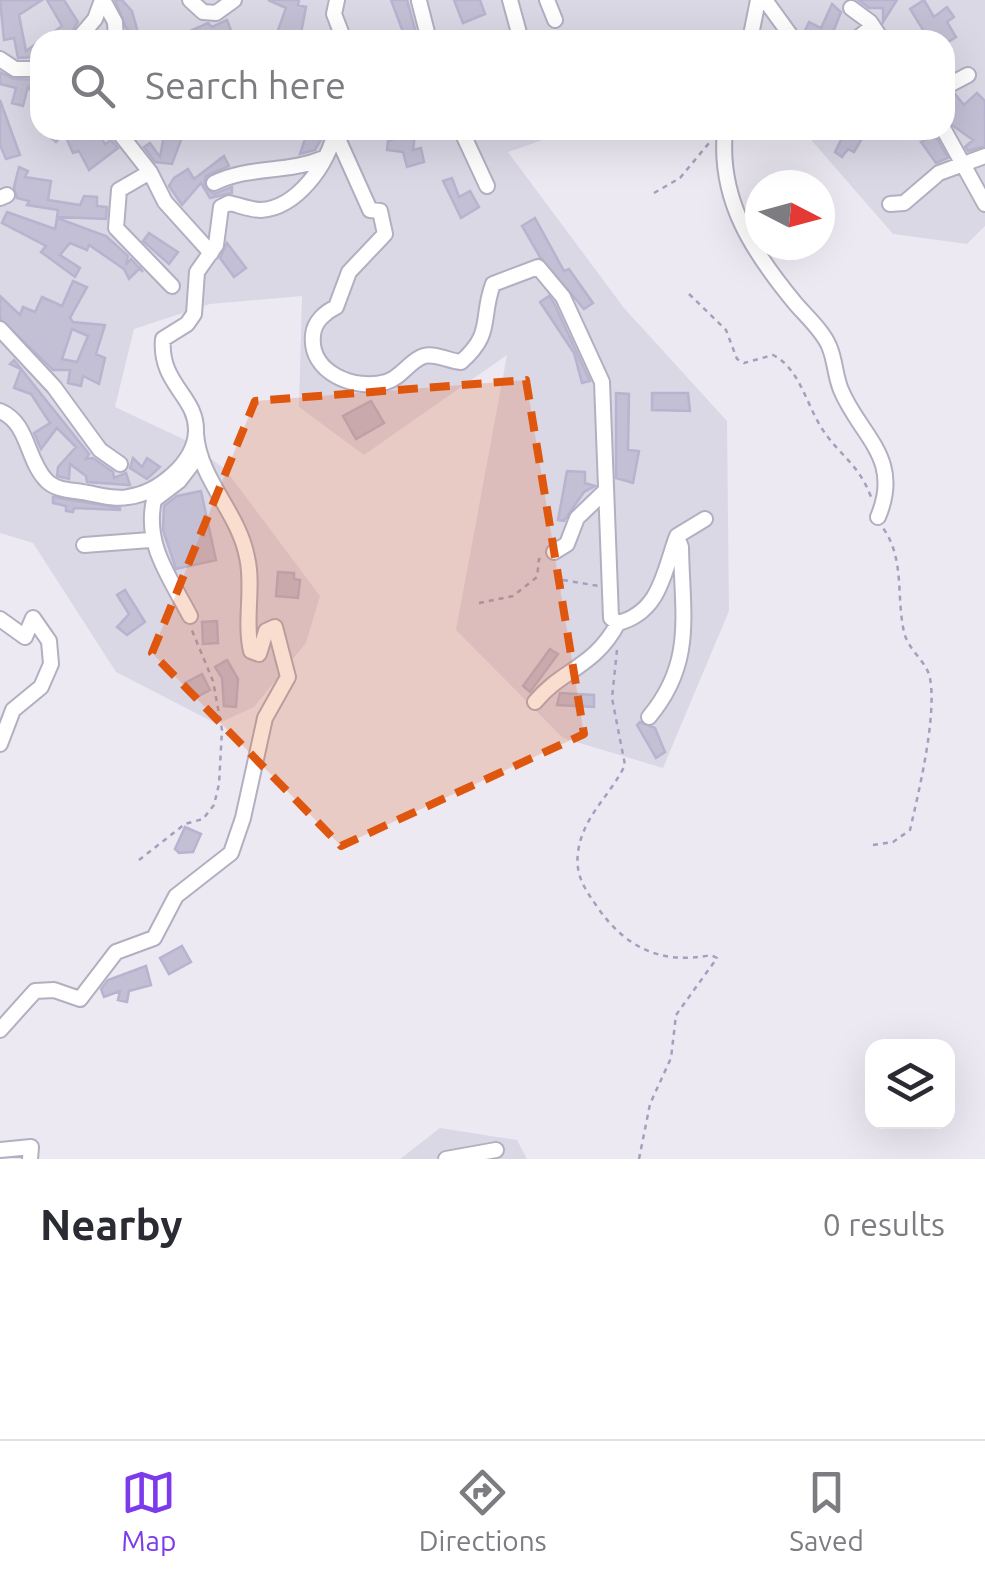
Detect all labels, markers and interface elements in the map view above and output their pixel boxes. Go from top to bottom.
search box [30,30,955,140]
icon: search [65,58,120,113]
text: Search here [145,64,346,106]
north arrow [745,170,835,260]
map controls [865,1039,955,1129]
button: layers [865,1039,955,1129]
text: Nearby [40,1201,183,1248]
text: 0 results [823,1206,945,1242]
tab: Map [121,1465,176,1556]
tab: Directions [419,1465,547,1556]
tab: Saved [789,1465,864,1556]

